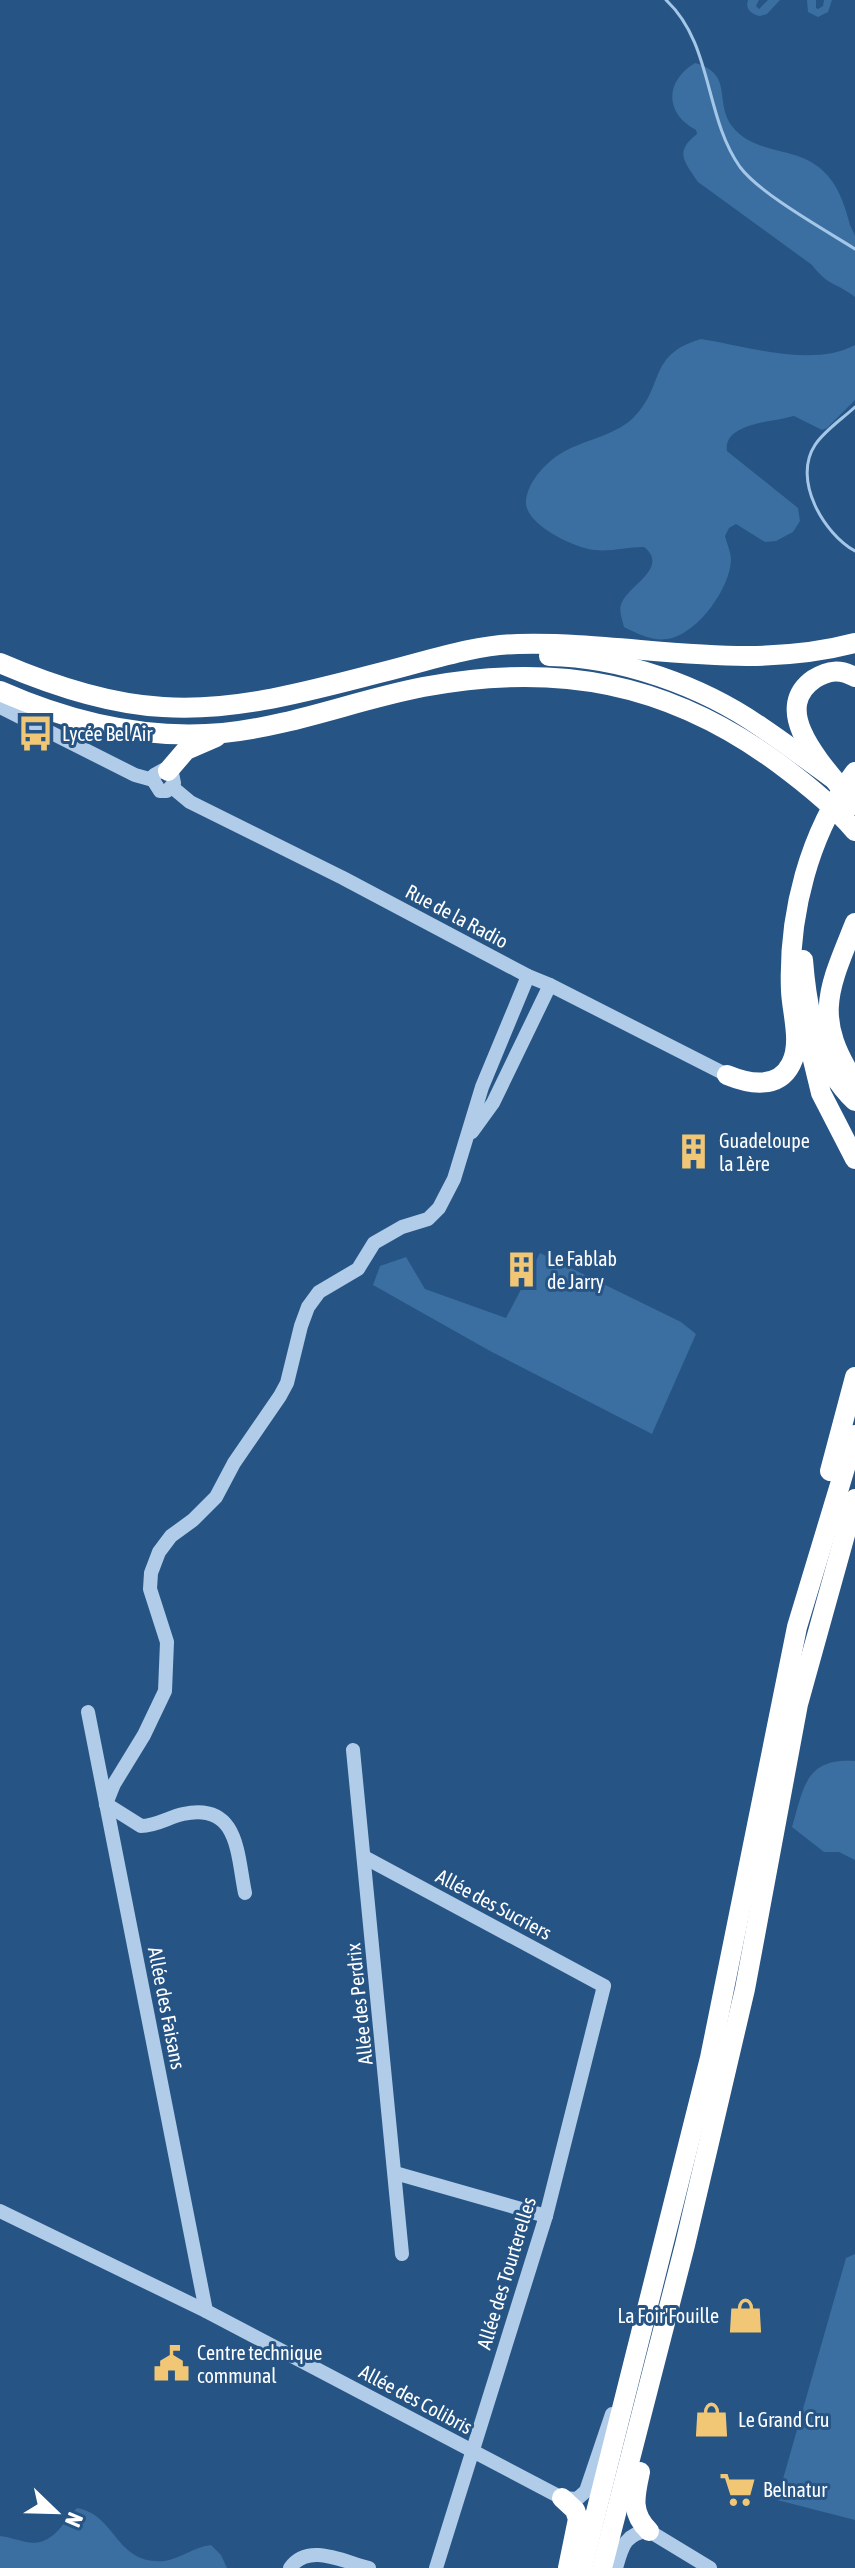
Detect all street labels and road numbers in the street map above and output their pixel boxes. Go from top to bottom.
street label: Rue de la Radio [402,879,512,953]
street label: Allée des Sucriers [432,1864,556,1944]
street label: Allée des Perdrix [341,1942,377,2066]
street label: Allée des Faisans [144,1945,190,2071]
street label: Allée des Tourterelles [472,2194,540,2352]
street label: Allée des Colibris [356,2360,476,2438]

